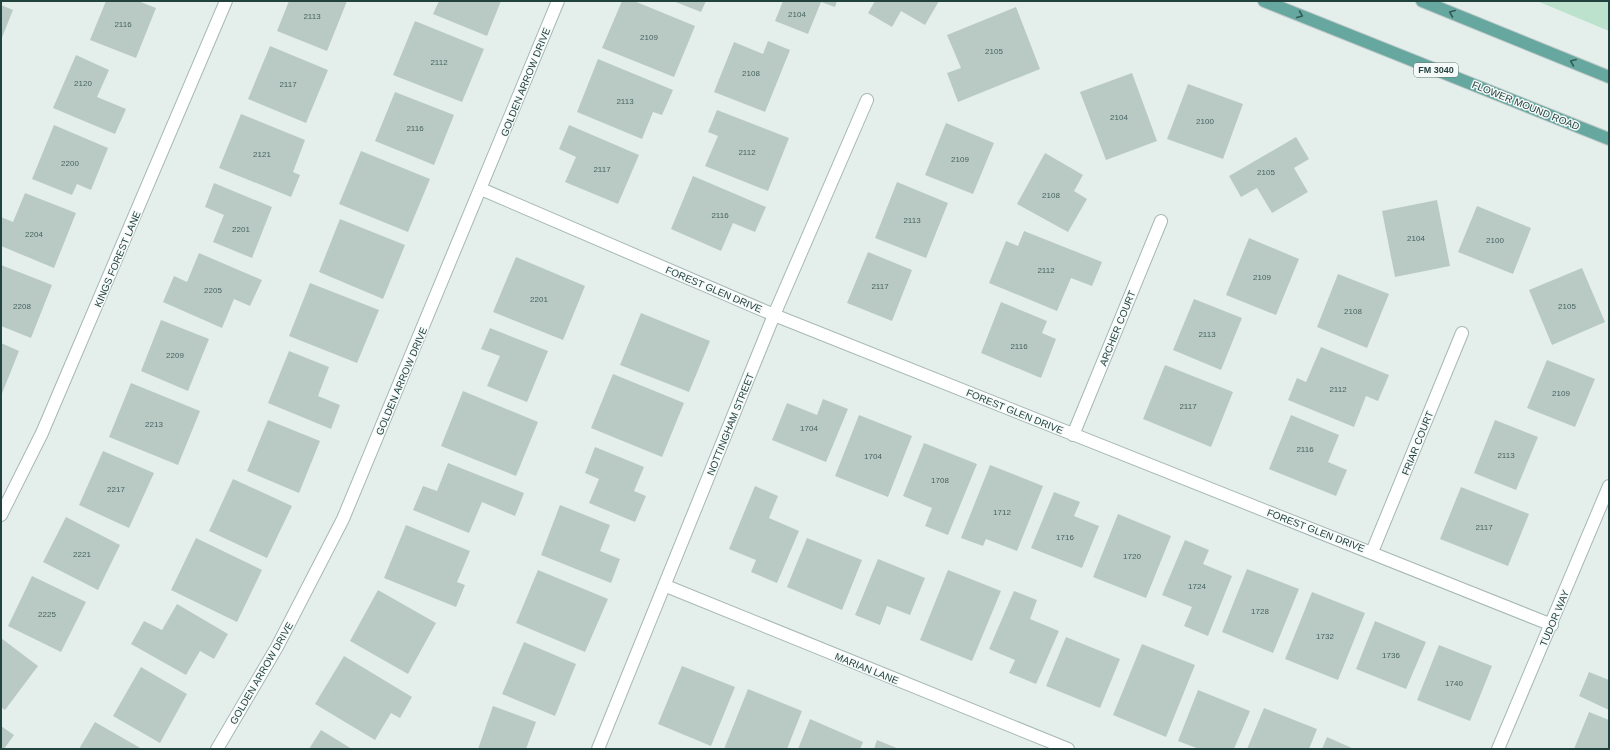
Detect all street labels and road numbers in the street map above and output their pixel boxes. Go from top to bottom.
street label: GOLDEN ARROW DRIVE [499,26,552,138]
road number: FM 3040 [1414,63,1458,77]
street label: FLOWER MOUND ROAD [1470,79,1581,132]
street label: KINGS FOREST LANE [92,209,143,309]
street label: FOREST GLEN DRIVE [664,264,764,315]
street label: ARCHER COURT [1097,289,1138,368]
street label: GOLDEN ARROW DRIVE [374,325,429,437]
street label: NOTTINGHAM STREET [705,371,756,477]
street label: FOREST GLEN DRIVE [965,387,1065,436]
street label: FRIAR COURT [1400,410,1435,477]
street label: FOREST GLEN DRIVE [1265,507,1367,554]
street label: TUDOR WAY [1538,588,1571,648]
street label: GOLDEN ARROW DRIVE [228,620,295,726]
street label: MARIAN LANE [833,651,901,686]

